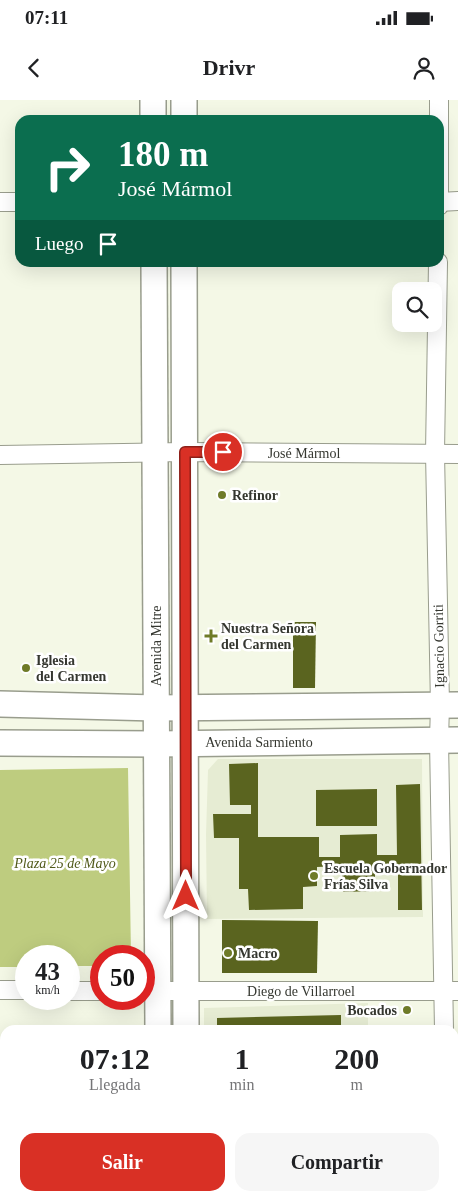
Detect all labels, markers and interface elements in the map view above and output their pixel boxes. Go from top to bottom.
text: 07:11 [25,7,68,28]
icon: back [20,54,48,82]
icon: person [410,54,438,82]
text: Drivr [203,55,255,80]
icon: right [35,135,100,200]
text: 180 m [118,135,208,174]
text: José Mármol [118,176,232,201]
icon: arrive [94,230,122,258]
text: Luego [35,233,84,254]
map controls [392,282,442,332]
button: search [392,282,442,332]
pin [202,431,244,473]
icon: arrive [209,438,237,466]
street label: José Mármol [268,446,340,461]
place label: Refinor [232,488,278,503]
marker: Refinor [216,489,228,501]
street label: Ignacio Gorriti [431,604,447,688]
street label: Avenida Mitre [149,606,164,687]
place label: Nuestra Señora del Carmen [221,621,314,652]
marker: Nuestra Señora del Carmen [205,630,217,642]
place label: Iglesia del Carmen [36,653,107,684]
marker: Iglesia del Carmen [20,662,32,674]
street label: Avenida Sarmiento [205,735,313,750]
park label: Plaza 25 de Mayo [13,856,116,871]
place label: Escuela Gobernador Frías Silva [324,861,447,892]
position arrow [159,869,211,921]
marker: Escuela Gobernador Frías Silva [308,870,320,882]
speed limit sign: 50 [90,945,155,1010]
place label: Macro [238,946,277,961]
marker: Macro [222,947,234,959]
text: 43 [35,958,60,985]
text: km/h [35,983,60,997]
street label: Diego de Villarroel [247,984,355,999]
place label: Bocados [347,1003,398,1018]
marker: Bocados [401,1004,413,1016]
text: 07:12 [80,1042,150,1075]
text: 1 [234,1042,249,1075]
text: 200 [334,1042,379,1075]
text: Llegada [89,1076,141,1093]
text: min [230,1076,254,1093]
text: m [350,1076,363,1093]
button: Salir [20,1133,225,1191]
button: Compartir [235,1133,439,1191]

